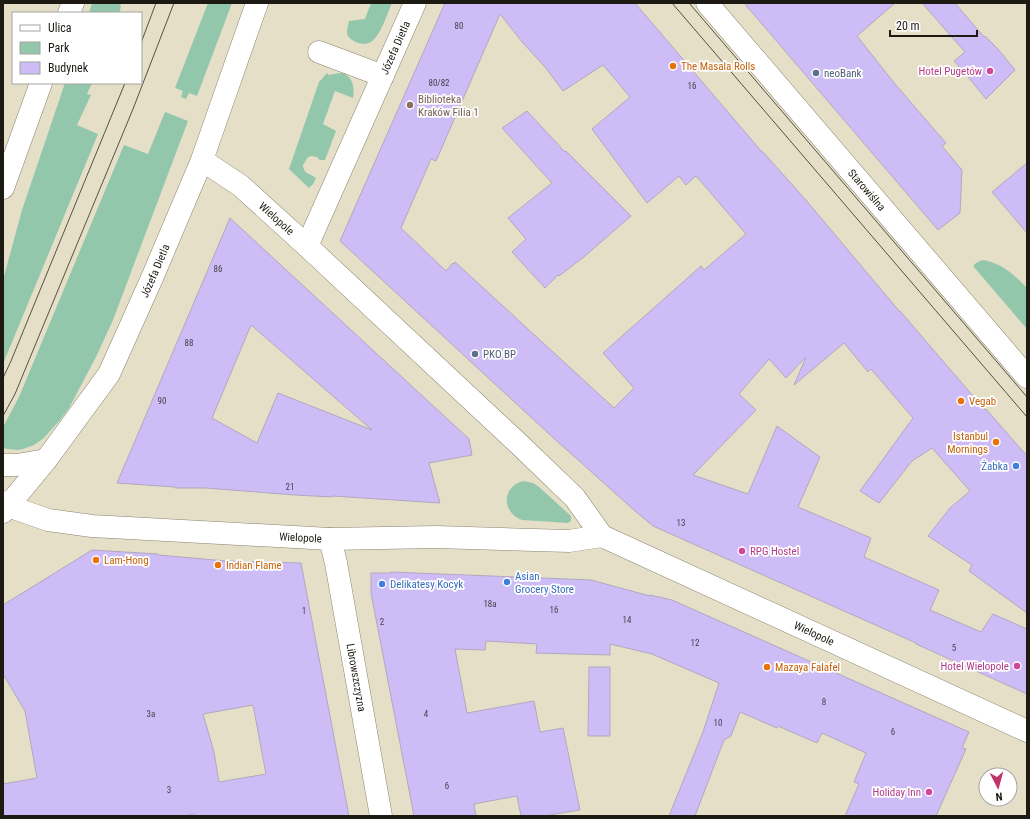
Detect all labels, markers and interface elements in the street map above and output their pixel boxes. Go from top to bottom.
legend [12,12,142,84]
scale bar [890,12,977,38]
street label: Józefa Dietla [378,19,413,77]
text: 20 m [896,19,920,33]
text: Ulica [48,21,72,35]
house number: 80 [455,21,463,31]
text: Park [48,41,70,55]
place label: The Masala Rolls [681,60,755,73]
text: Budynek [48,61,89,75]
marker: The Masala Rolls [668,61,678,71]
place label: Hotel Pugetów [918,65,982,78]
marker: Hotel Pugetów [985,66,995,76]
place label: neoBank [824,67,862,80]
marker: neoBank [811,68,821,78]
house number: 80/82 [428,78,450,88]
house number: 16 [688,81,696,91]
place label: Biblioteka Kraków Filia 1 [418,93,479,119]
marker: Biblioteka Kraków Filia 1 [405,100,415,110]
street label: Starowiślna [845,167,888,214]
street label: Wielopole [256,200,296,238]
street label: Józefa Dietla [138,242,173,300]
house number: 86 [214,264,222,274]
house number: 88 [185,338,193,348]
place label: PKO BP [483,348,516,361]
marker: PKO BP [470,349,480,359]
place label: Vegab [969,395,996,408]
house number: 90 [158,396,166,406]
marker: Vegab [956,396,966,406]
place label: Istanbul Mornings [947,430,988,456]
marker: Istanbul Mornings [991,437,1001,447]
place label: Żabka [981,460,1008,473]
marker: Żabka [1011,461,1021,471]
house number: 21 [286,482,294,492]
house number: 13 [677,518,685,528]
street label: Wielopole [279,530,322,546]
place label: RPG Hostel [750,545,799,558]
marker: RPG Hostel [737,546,747,556]
place label: Lam-Hong [104,554,149,567]
marker: Lam-Hong [91,555,101,565]
place label: Indian Flame [226,559,282,572]
marker: Indian Flame [213,560,223,570]
place label: Asian Grocery Store [515,570,574,596]
marker: Asian Grocery Store [502,577,512,587]
place label: Delikatesy Kocyk [390,578,463,591]
marker: Delikatesy Kocyk [377,579,387,589]
house number: 18a [483,599,497,609]
house number: 16 [550,605,558,615]
house number: 1 [302,606,306,616]
house number: 14 [623,615,632,625]
house number: 2 [380,617,385,627]
street label: Wielopole [792,619,836,649]
house number: 12 [691,638,700,648]
street label: Librowszczyzna [343,642,368,713]
house number: 5 [952,643,957,653]
place label: Hotel Wielopole [940,660,1009,673]
place label: Mazaya Falafel [775,661,840,674]
marker: Hotel Wielopole [1012,661,1022,671]
marker: Mazaya Falafel [762,662,772,672]
house number: 8 [822,697,826,707]
house number: 3a [147,709,155,719]
house number: 4 [424,709,429,719]
house number: 10 [714,718,722,728]
house number: 6 [891,727,895,737]
north arrow [978,767,1018,807]
house number: 6 [445,781,449,791]
house number: 3 [167,785,171,795]
place label: Holiday Inn [872,786,921,799]
marker: Holiday Inn [924,787,934,797]
text: N [995,790,1003,803]

